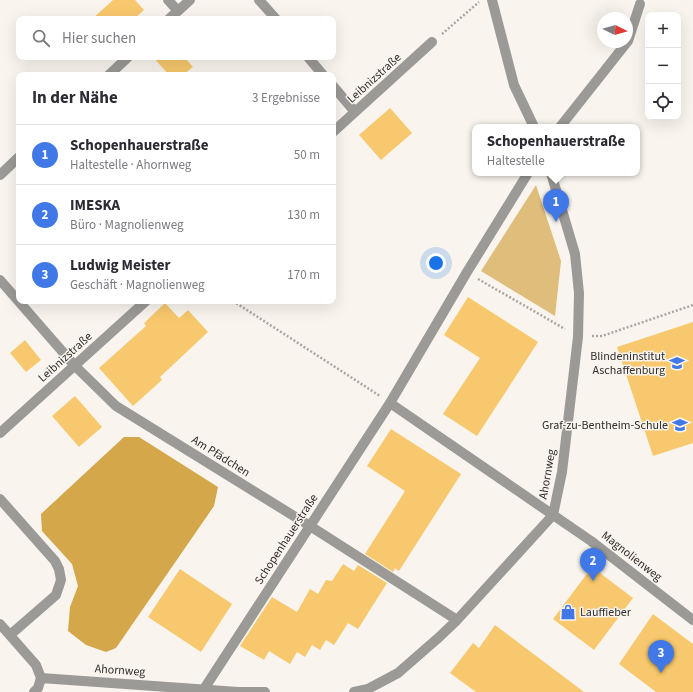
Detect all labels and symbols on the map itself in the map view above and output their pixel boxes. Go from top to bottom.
north arrow [597,12,633,48]
street label: Leibnizstraße [344,49,405,107]
pin: 1 [543,189,569,222]
your location [426,253,446,273]
street label: Leibnizstraße [35,328,96,386]
place label: Blindeninstitut Aschaffenburg [590,348,665,379]
school or university icon: Blindeninstitut Aschaffenburg [668,354,686,372]
school or university icon: Graf-zu-Bentheim-Schule [671,416,689,434]
place label: Graf-zu-Bentheim-Schule [542,417,668,434]
street label: Am Pfädchen [188,432,253,481]
street label: Ahornweg [535,448,560,501]
street label: Schopenhauerstraße [251,491,322,588]
street label: Magnolienweg [598,527,666,586]
pin: 2 [580,548,606,581]
shop icon: Lauffieber [559,603,577,621]
place label: Lauffieber [580,604,632,621]
pin: 3 [648,640,674,673]
street label: Ahornweg [94,660,146,681]

